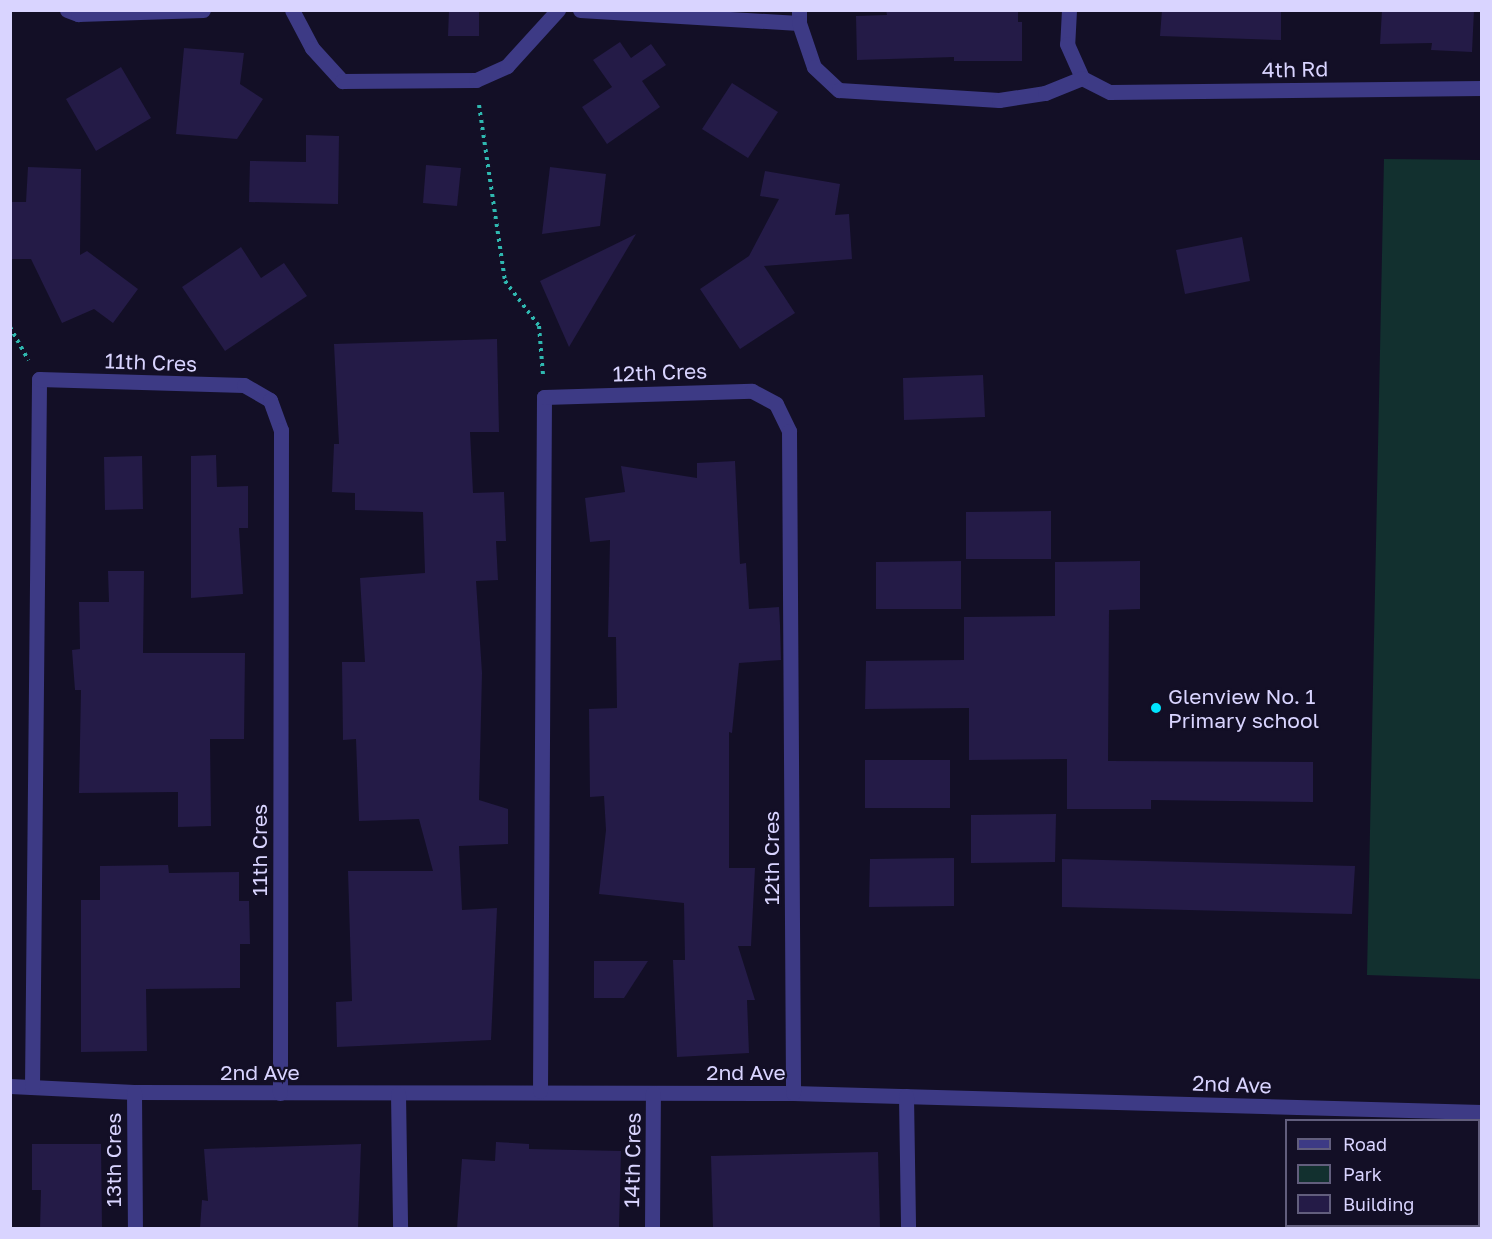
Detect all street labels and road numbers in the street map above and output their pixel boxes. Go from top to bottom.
street label: 4th Rd [1262,56,1328,82]
street label: 11th Cres [104,348,198,376]
street label: 12th Cres [612,358,708,386]
street label: 11th Cres [246,804,272,896]
street label: 12th Cres [758,811,784,905]
street label: 2nd Ave [220,1059,300,1085]
street label: 2nd Ave [706,1059,786,1085]
street label: 2nd Ave [1192,1070,1272,1098]
street label: 14th Cres [619,1112,645,1208]
street label: 13th Cres [100,1113,126,1207]

